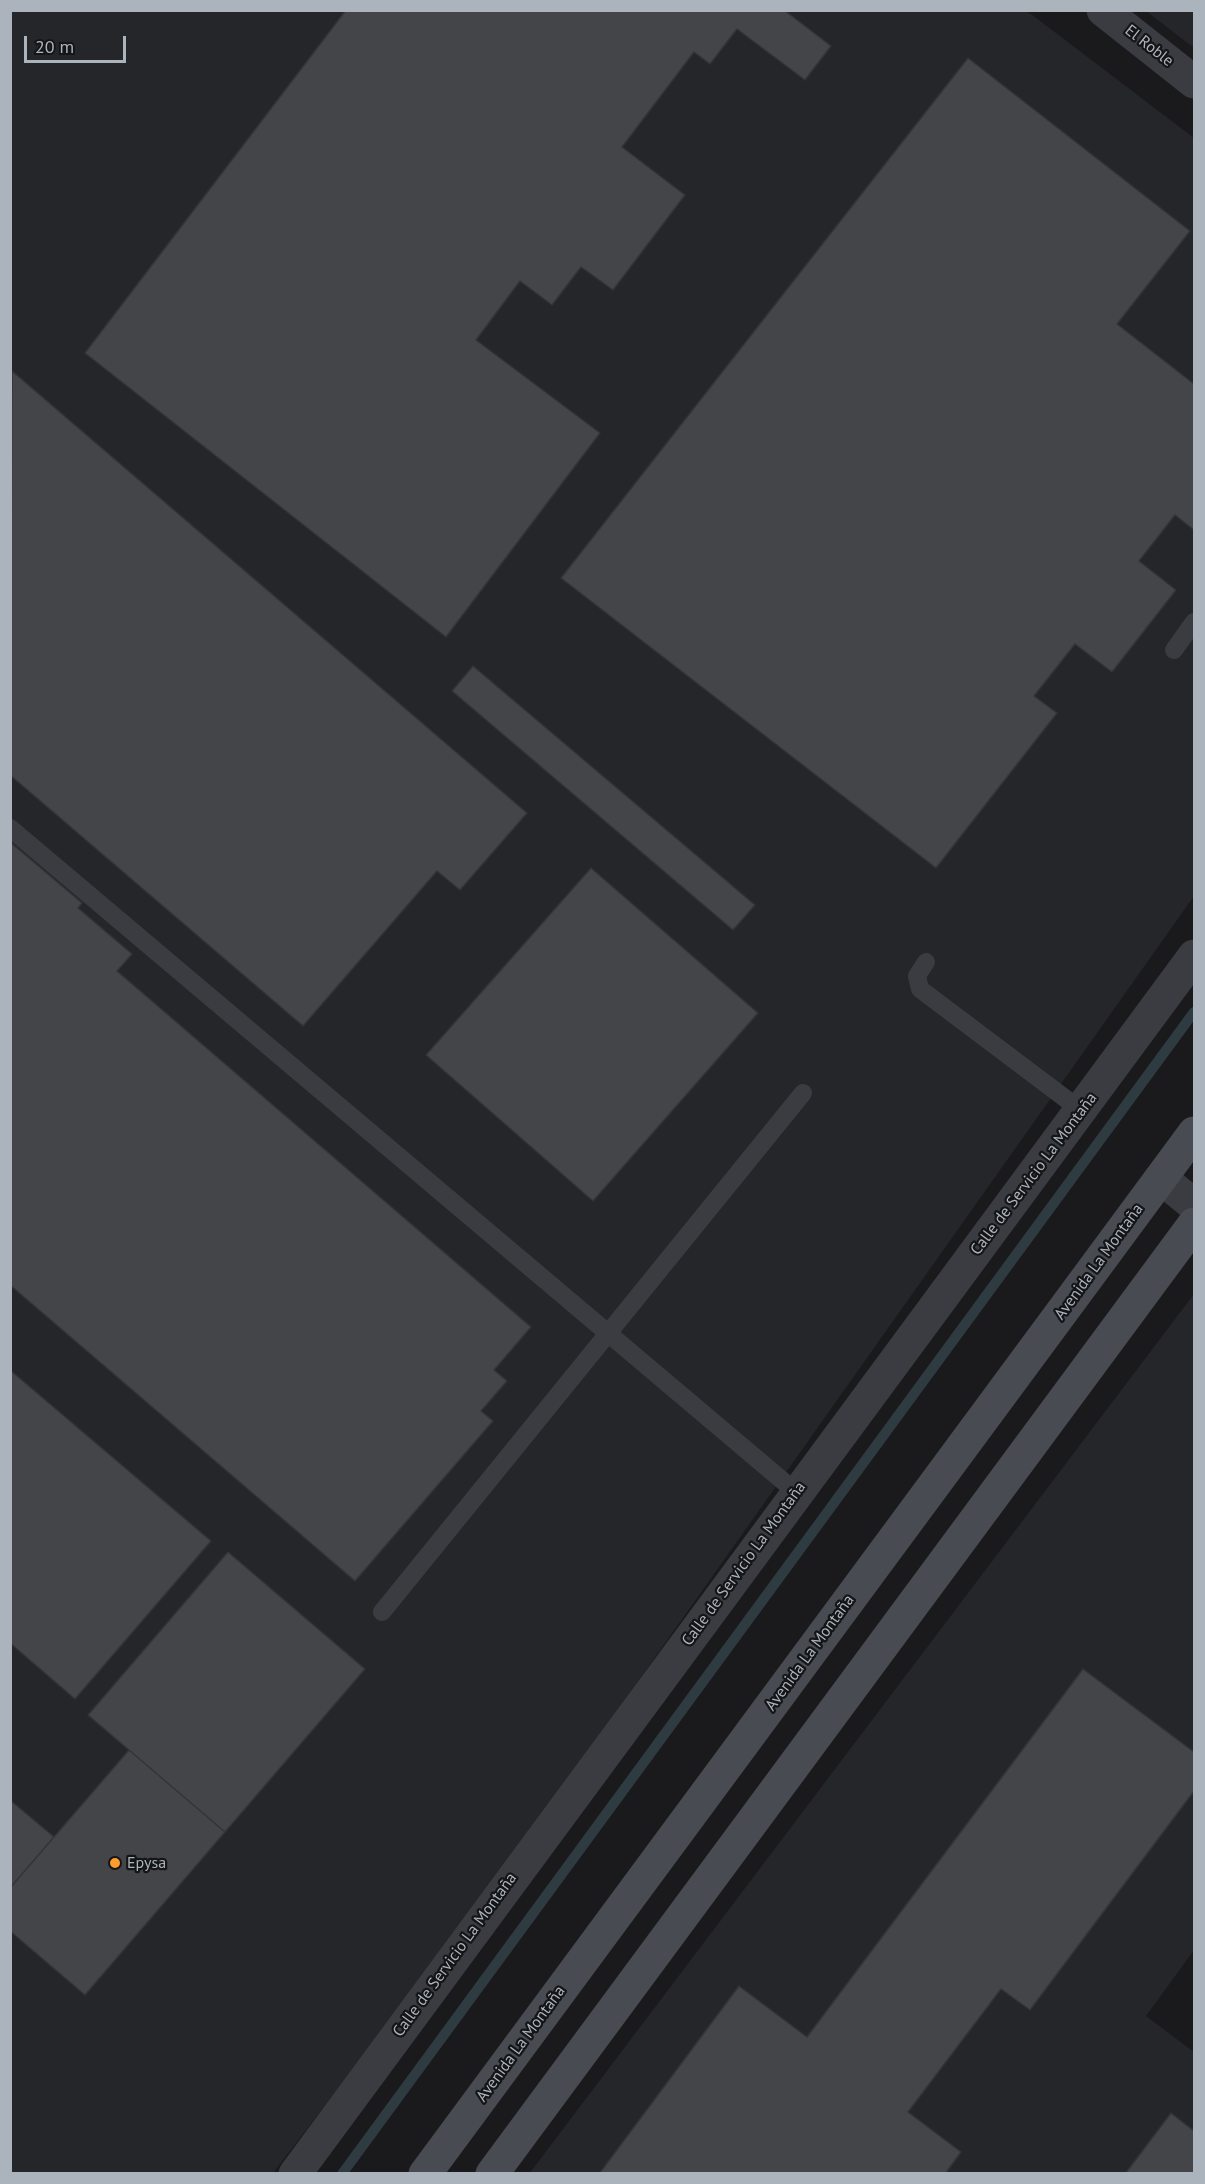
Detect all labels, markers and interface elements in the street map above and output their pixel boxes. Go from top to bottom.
street label: El Roble [1121,21,1177,71]
scale bar [27,24,129,62]
text: 20 m [35,35,74,58]
street label: Calle de Servicio La Montaña [967,1089,1101,1259]
street label: Avenida La Montaña [1051,1200,1147,1324]
street label: Calle de Servicio La Montaña [678,1478,810,1650]
street label: Avenida La Montaña [762,1591,858,1715]
place label: Epysa [127,1853,166,1873]
marker: Epysa [108,1856,122,1870]
street label: Calle de Servicio La Montaña [389,1869,521,2041]
street label: Avenida La Montaña [473,1982,569,2106]

